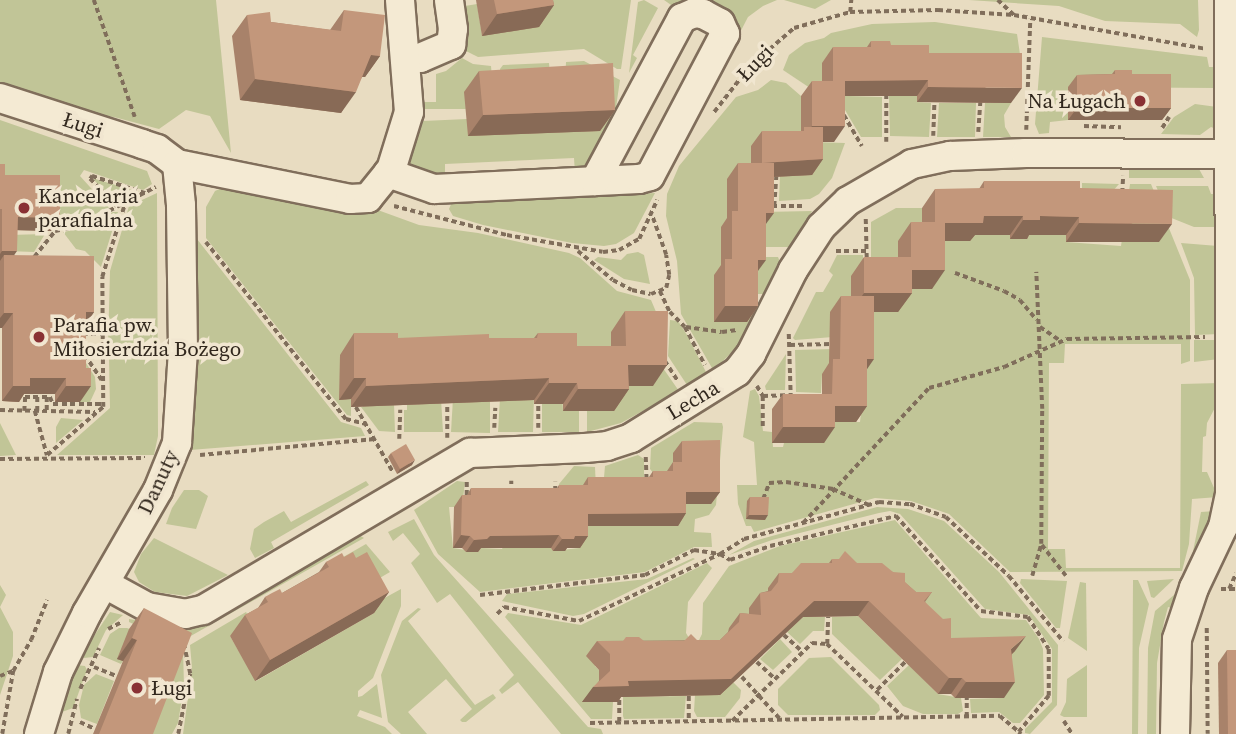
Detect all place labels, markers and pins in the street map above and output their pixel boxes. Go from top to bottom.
place label: Na Ługach [1027,88,1126,114]
marker: Na Ługach [1132,93,1148,109]
place label: Kancelaria parafialna [38,183,138,233]
marker: Kancelaria parafialna [16,200,32,216]
place label: Parafia pw. Miłosierdzia Bożego [53,312,241,362]
marker: Parafia pw. Miłosierdzia Bożego [31,329,47,345]
place label: Ługi [151,675,192,701]
marker: Ługi [129,680,145,696]

